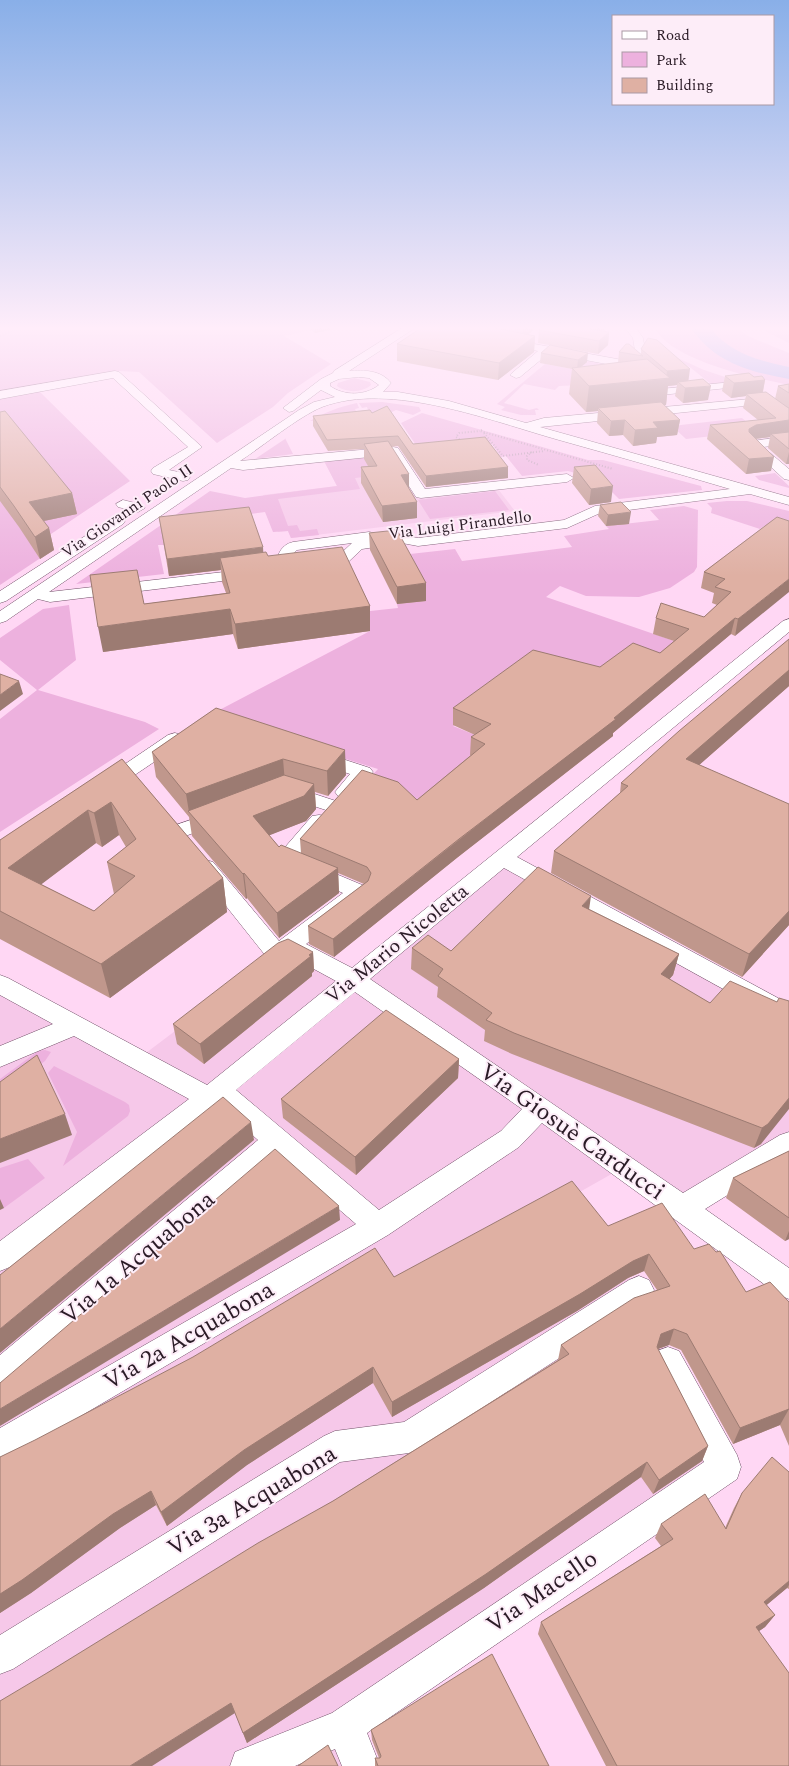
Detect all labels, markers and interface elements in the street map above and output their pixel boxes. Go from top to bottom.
legend [612,15,774,105]
text: Road [656,24,690,47]
text: Park [656,49,687,72]
text: Building [656,74,713,97]
street label: Via Giovanni Paolo II [57,458,197,564]
street label: Via Luigi Pirandello [387,504,533,546]
street label: Via Mario Nicoletta [319,877,475,1011]
street label: Via Giosuè Carducci [472,1054,672,1210]
street label: Via 1a Acquabona [53,1182,223,1334]
street label: Via 2a Acquabona [97,1272,282,1400]
street label: Via 3a Acquabona [160,1436,344,1566]
street label: Via Macello [479,1541,605,1643]

